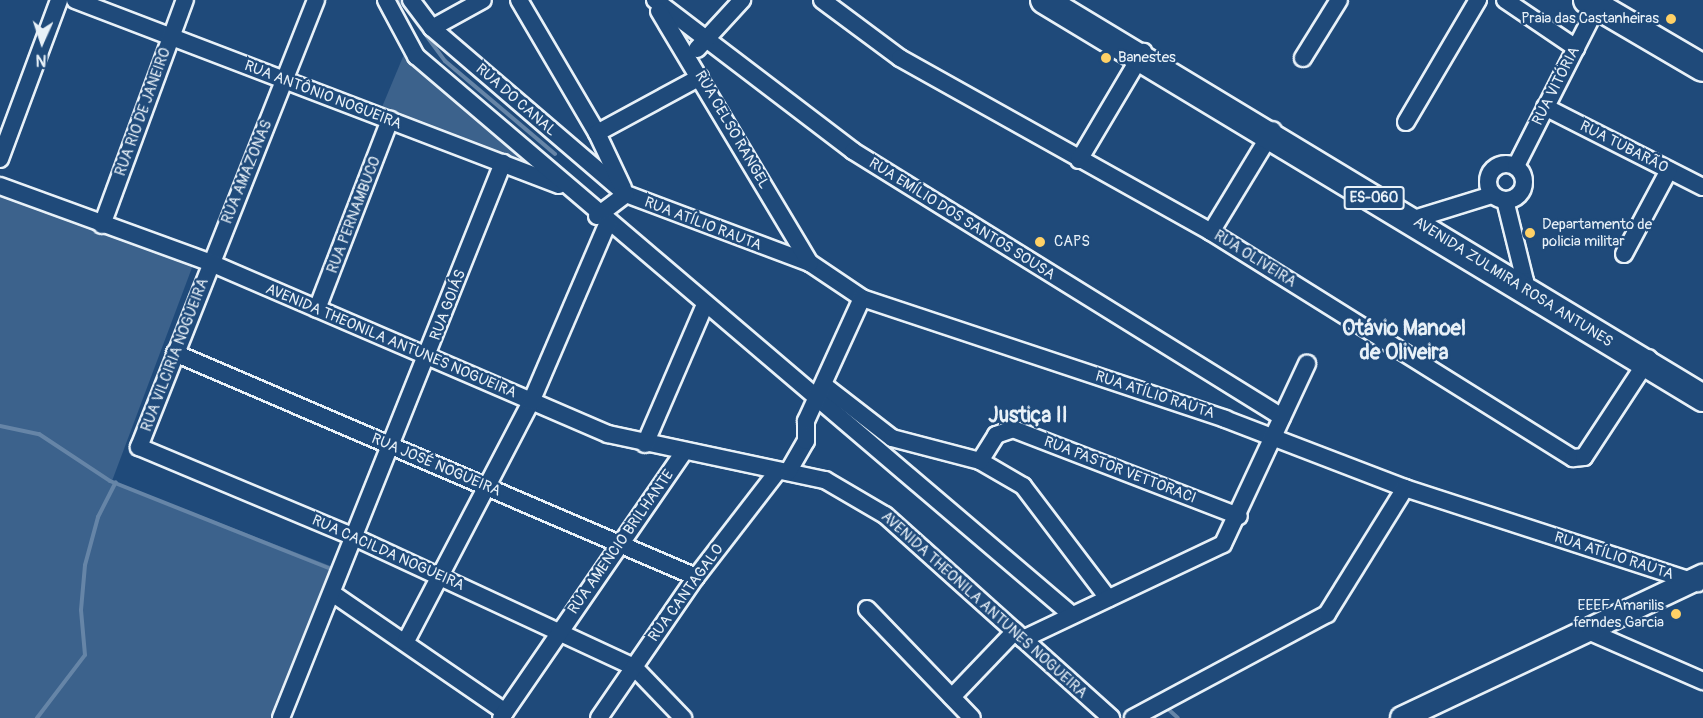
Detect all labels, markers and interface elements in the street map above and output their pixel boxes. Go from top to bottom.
place label: Praia das Castanheiras [1521,10,1659,28]
north arrow [12,12,72,72]
marker: Praia das Castanheiras [1664,12,1678,26]
street label: RUA VITÓRIA [1528,44,1584,128]
street label: RUA RIO DE JANEIRO [111,45,175,179]
place label: Banestes [1118,49,1176,67]
text: N [35,50,47,70]
marker: Banestes [1099,51,1113,65]
street label: RUA ANTÔNIO NOGUEIRA [242,57,404,133]
street label: RUA DO CANAL [472,60,560,140]
street label: RUA CELSO RANGEL [691,68,773,192]
street label: RUA TUBARÃO [1577,117,1671,177]
street label: RUA AMAZONAS [218,118,276,226]
street label: RUA PERNAMBUCO [323,154,385,276]
street label: RUA EMÍLIO DOS SANTOS SOUSA [866,154,1058,284]
road number: ES-060 [1342,187,1406,209]
street label: RUA ATÍLIO RAUTA [642,193,764,255]
street label: AVENIDA ZULMIRA ROSA ANTUNES [1410,213,1616,351]
place label: Departamento de policia militar [1542,215,1652,250]
marker: Departamento de policia militar [1523,226,1537,240]
street label: RUA OLIVEIRA [1211,227,1299,291]
marker: CAPS [1031,233,1049,251]
place label: CAPS [1054,233,1090,251]
street label: RUA GOIÁS [426,267,470,343]
street label: RUA VILCIRIA NOGUEIRA [137,276,213,434]
street label: AVENIDA THEONILA ANTUNES NOGUEIRA [263,280,519,402]
district label: Otávio Manoel de Oliveira [1342,316,1466,366]
street label: RUA ATÍLIO RAUTA [1093,367,1217,423]
district label: Justiça II [988,403,1068,429]
street label: RUA JOSÉ NOGUEIRA [369,430,503,500]
street label: RUA PASTOR VETTORACI [1041,433,1199,507]
street label: RUA AMENCIO BRILHANTE [564,466,678,618]
street label: AVENIDA THEONILA ANTUNES NOGUEIRA [877,508,1091,702]
street label: RUA CACILDA NOGUEIRA [309,511,467,595]
street label: RUA ATÍLIO RAUTA [1552,528,1676,584]
street label: RUA CANTAGALO [645,541,727,645]
place label: EEEF Amarilis ferndes Garcia [1573,596,1664,631]
marker: EEEF Amarilis ferndes Garcia [1669,607,1683,621]

